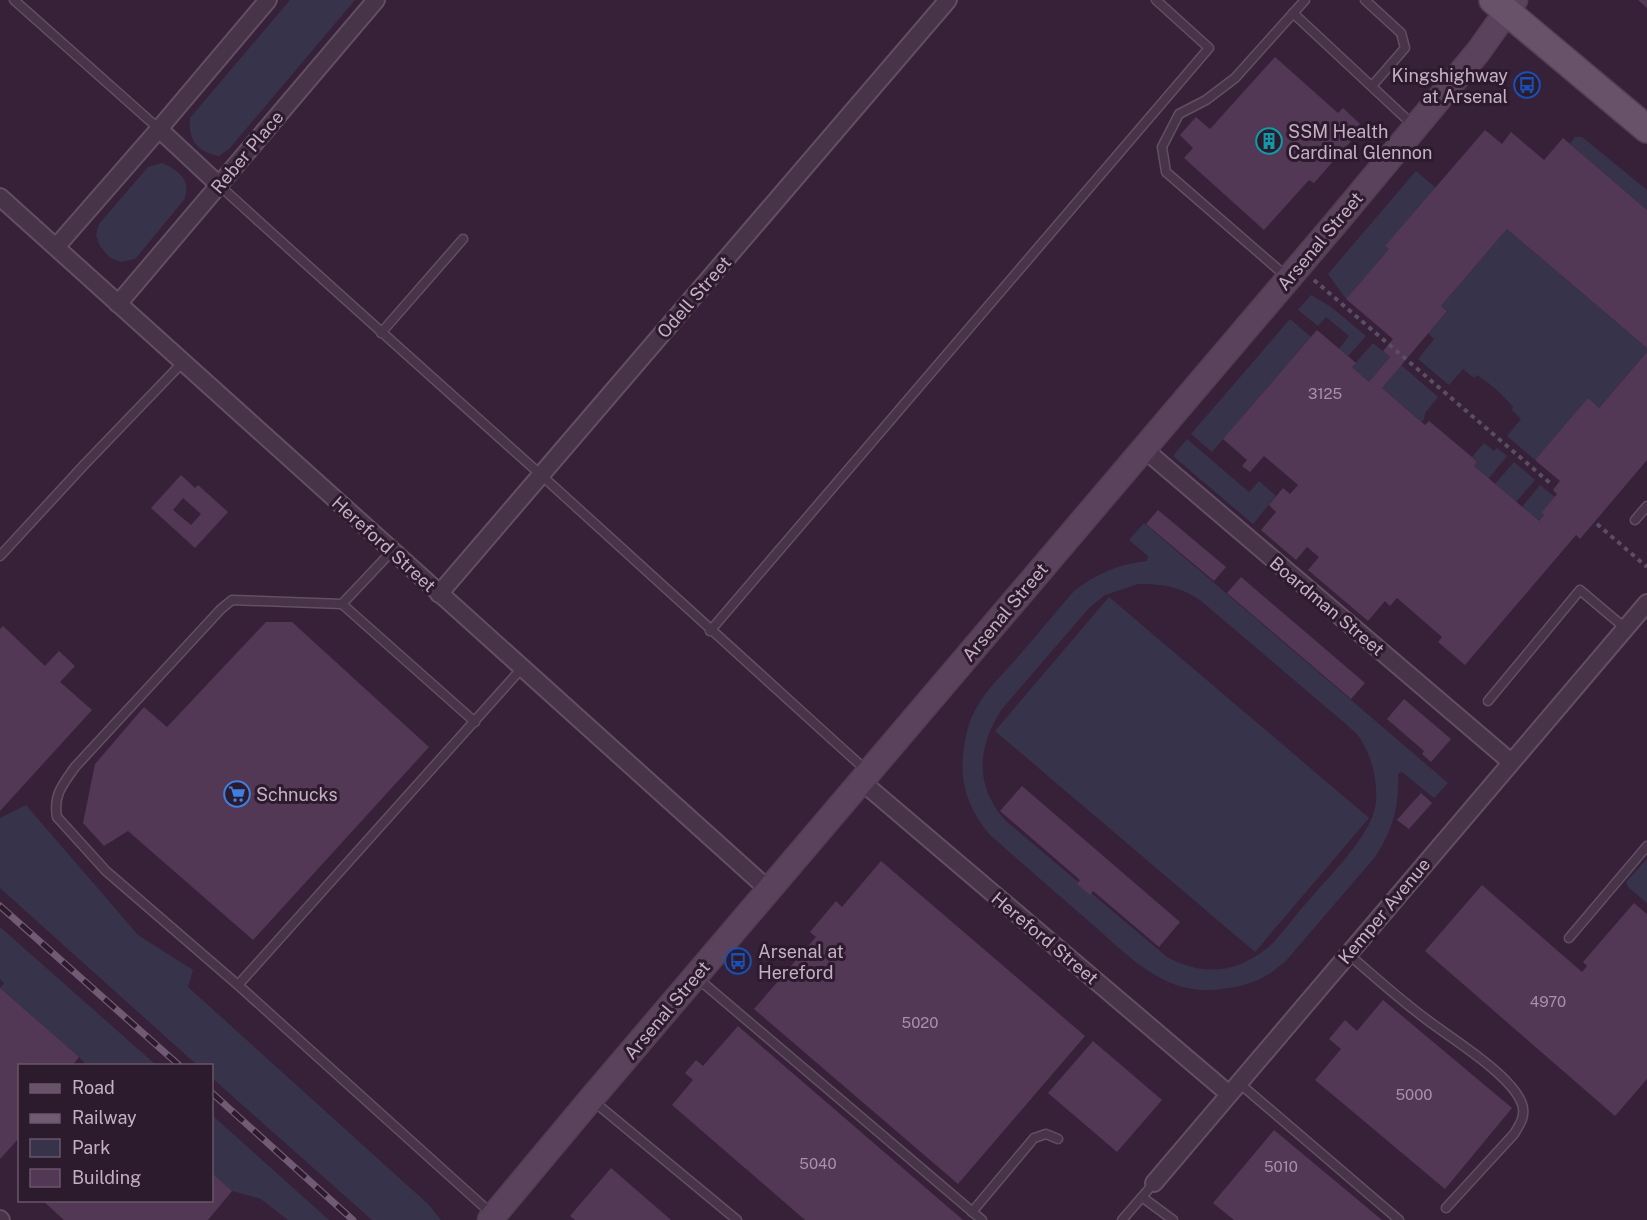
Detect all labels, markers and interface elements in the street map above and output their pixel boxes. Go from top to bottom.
place label: Kingshighway at Arsenal [1392,65,1508,107]
bus stop icon: Kingshighway at Arsenal [1512,70,1542,100]
street label: Reber Place [206,107,288,197]
place label: SSM Health Cardinal Glennon [1288,121,1432,163]
building icon: SSM Health Cardinal Glennon [1254,126,1284,156]
street label: Arsenal Street [1273,188,1367,294]
street label: Odell Street [653,252,735,342]
house number: 3125 [1308,385,1342,402]
street label: Hereford Street [328,492,440,596]
street label: Boardman Street [1266,552,1388,660]
street label: Arsenal Street [958,559,1052,665]
supermarket icon: Schnucks [222,779,252,809]
place label: Schnucks [256,784,338,805]
street label: Kemper Avenue [1334,854,1434,968]
street label: Hereford Street [988,887,1102,989]
place label: Arsenal at Hereford [758,941,844,983]
bus stop icon: Arsenal at Hereford [723,946,753,976]
street label: Arsenal Street [620,957,714,1063]
house number: 4970 [1530,993,1566,1010]
house number: 5020 [902,1014,938,1031]
legend [18,1064,213,1202]
text: Road [72,1077,115,1098]
house number: 5000 [1396,1086,1432,1103]
text: Railway [72,1107,137,1128]
text: Park [72,1137,110,1158]
house number: 5040 [799,1155,837,1172]
house number: 5010 [1264,1158,1298,1175]
text: Building [72,1167,141,1188]

